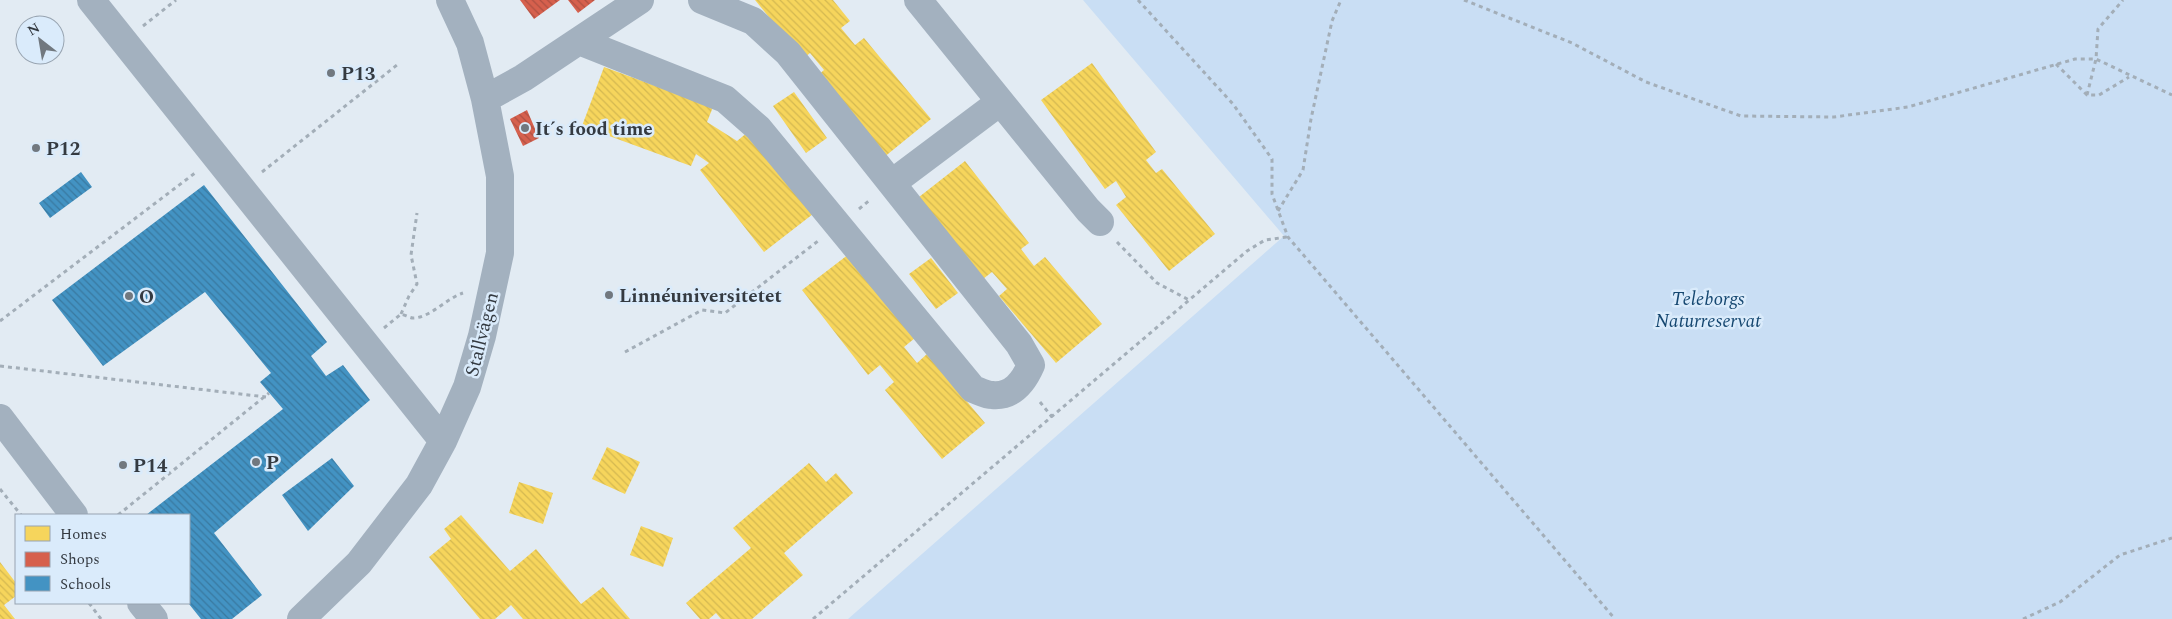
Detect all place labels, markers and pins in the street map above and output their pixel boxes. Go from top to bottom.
place label: P13 [341,60,376,89]
marker: P13 [325,67,337,79]
place label: It´s food time [535,115,653,144]
marker: It´s food time [519,122,531,134]
place label: P12 [46,135,80,164]
marker: P12 [30,142,42,154]
place label: Linnéuniversitetet [619,282,782,311]
place label: O [139,283,154,312]
marker: Linnéuniversitetet [603,289,615,301]
marker: O [123,290,135,302]
place label: P [266,449,279,478]
place label: P14 [133,452,168,481]
marker: P [250,456,262,468]
marker: P14 [117,459,129,471]

